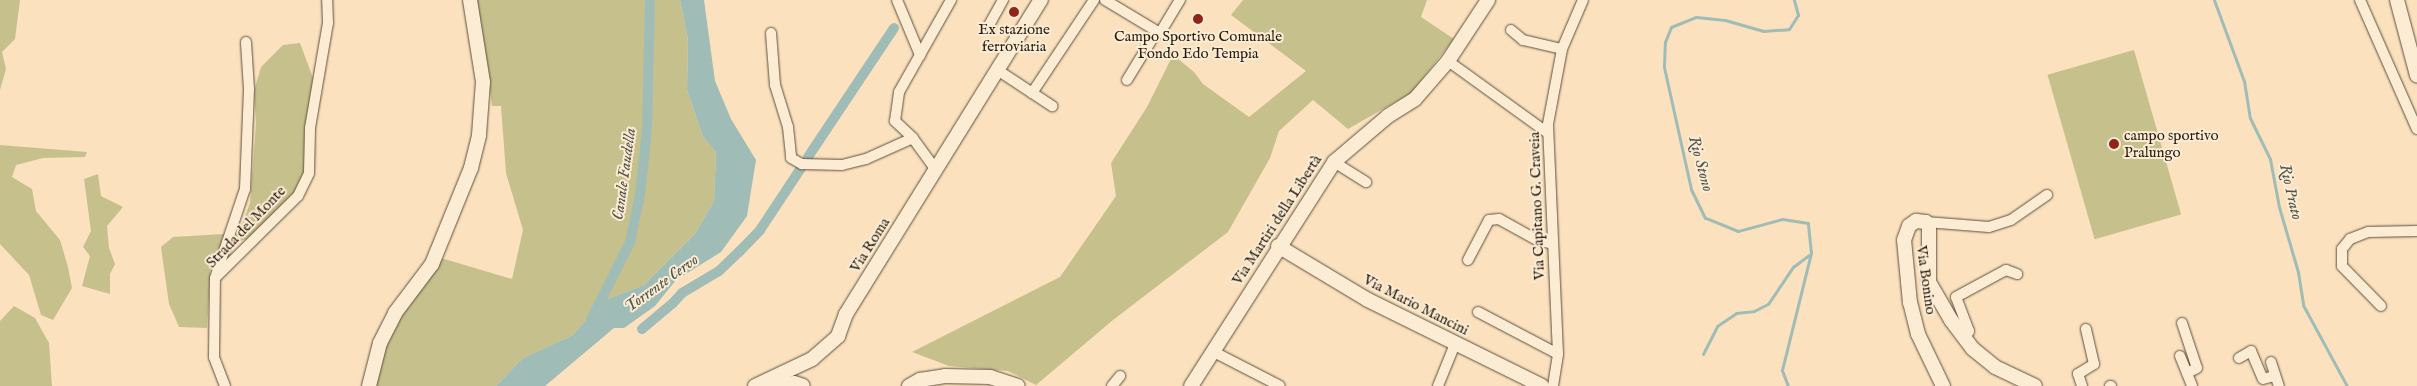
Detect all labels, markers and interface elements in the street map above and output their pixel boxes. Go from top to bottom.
marker: Ex stazione ferroviaria [1008,6,1020,18]
marker: Campo Sportivo Comunale Fondo Edo Tempia [1192,13,1204,25]
place label: Ex stazione ferroviaria [978,20,1050,55]
place label: Campo Sportivo Comunale Fondo Edo Tempia [1114,27,1282,62]
place label: campo sportivo Pralungo [2124,126,2219,161]
water label: Canale Faudella [609,127,641,221]
street label: Via Capitano G. Craveia [1525,132,1549,280]
water label: Rio Stono [1683,134,1717,194]
marker: campo sportivo Pralungo [2108,138,2120,150]
street label: Via Martiri della Libertà [1228,152,1326,288]
water label: Rio Prato [2274,162,2306,222]
street label: Strada del Monte [202,182,290,272]
street label: Via Roma [846,214,894,276]
street label: Via Bonino [1912,244,1940,316]
water label: Torrente Cervo [621,251,703,317]
street label: Via Mario Mancini [1360,271,1472,339]

